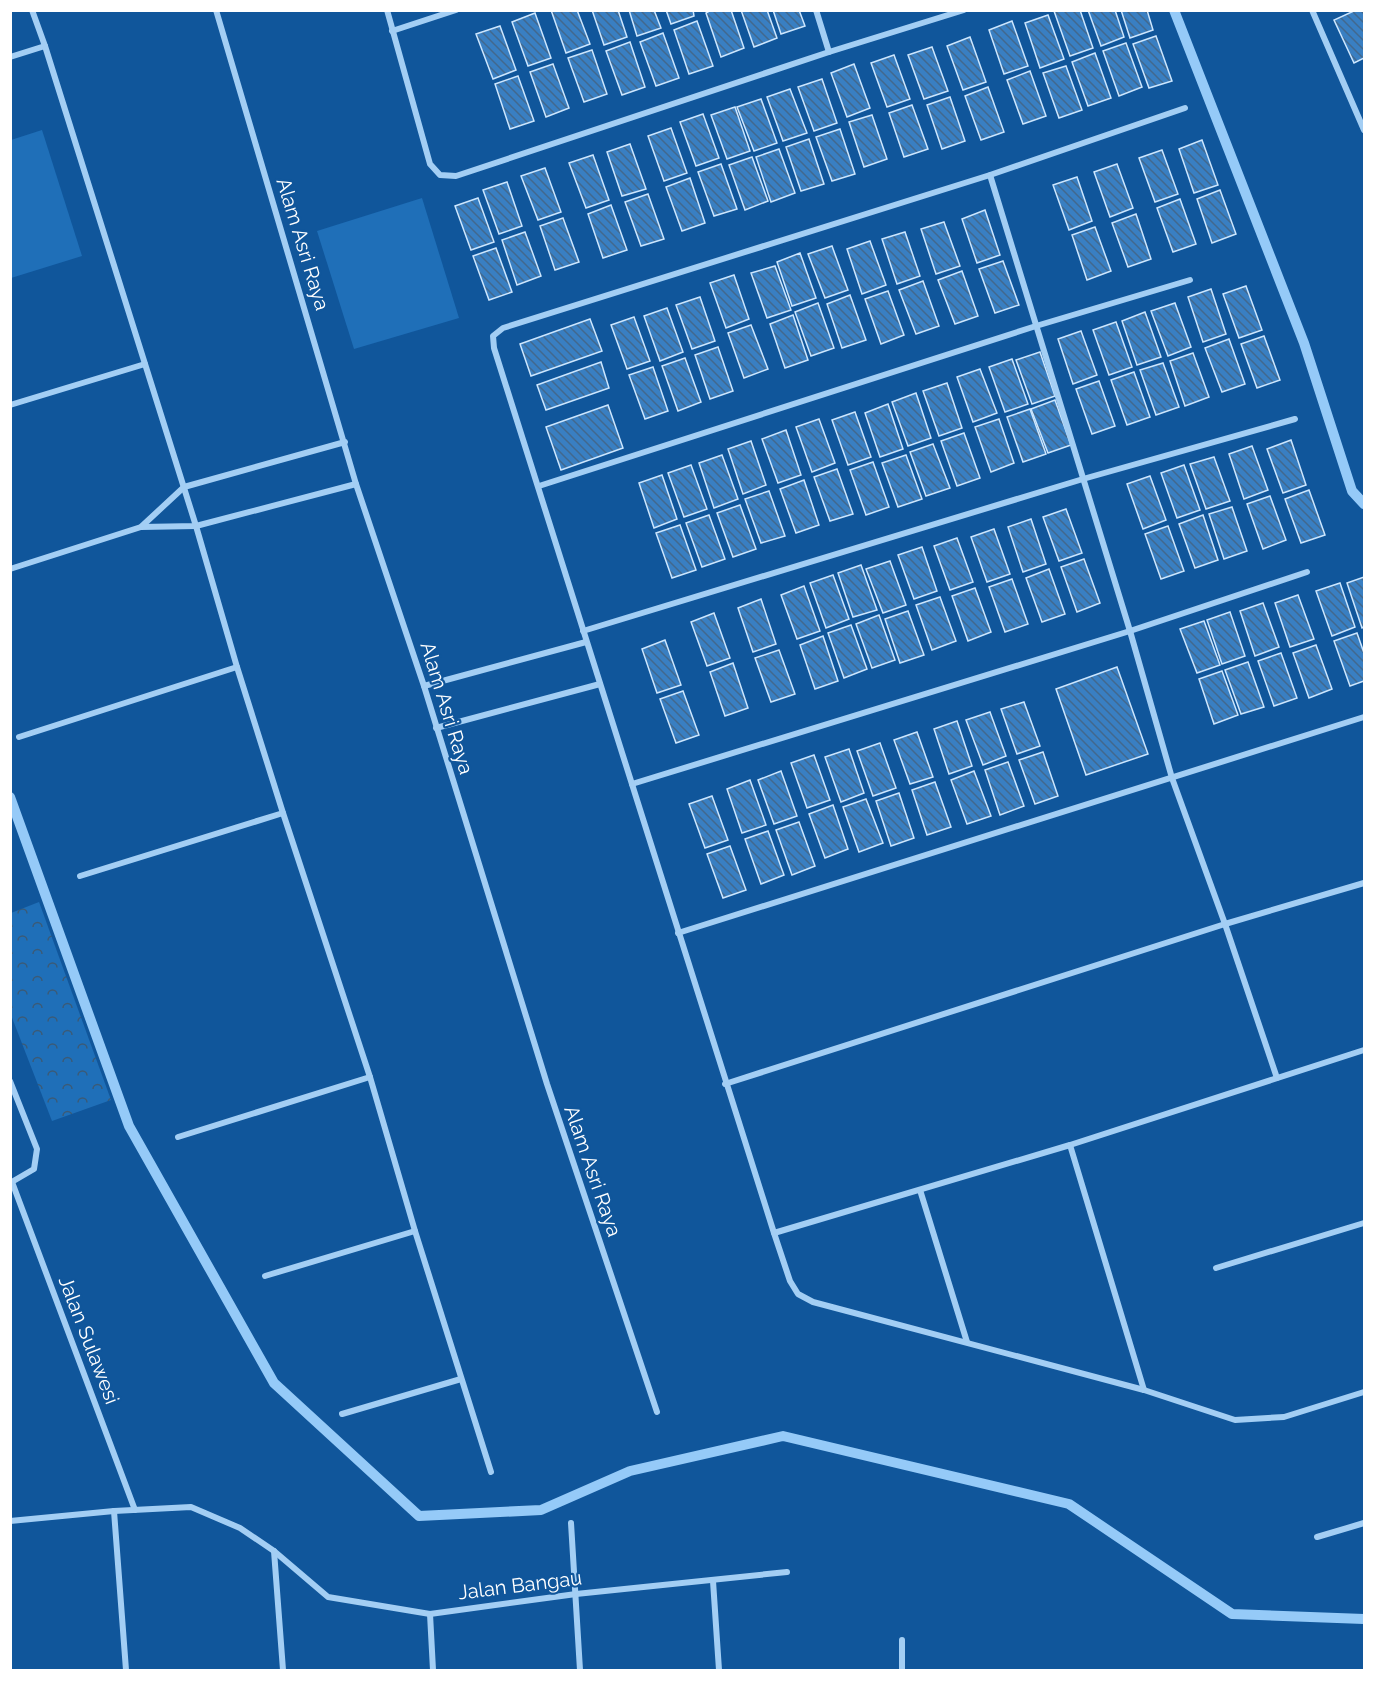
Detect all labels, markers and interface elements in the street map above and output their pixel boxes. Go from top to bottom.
street label: Alam Asri Raya [271,175,335,313]
street label: Alam Asri Raya [415,639,479,777]
street label: Alam Asri Raya [559,1102,627,1240]
street label: Jalan Sulawesi [54,1273,124,1407]
street label: Jalan Bangau [457,1566,583,1604]

